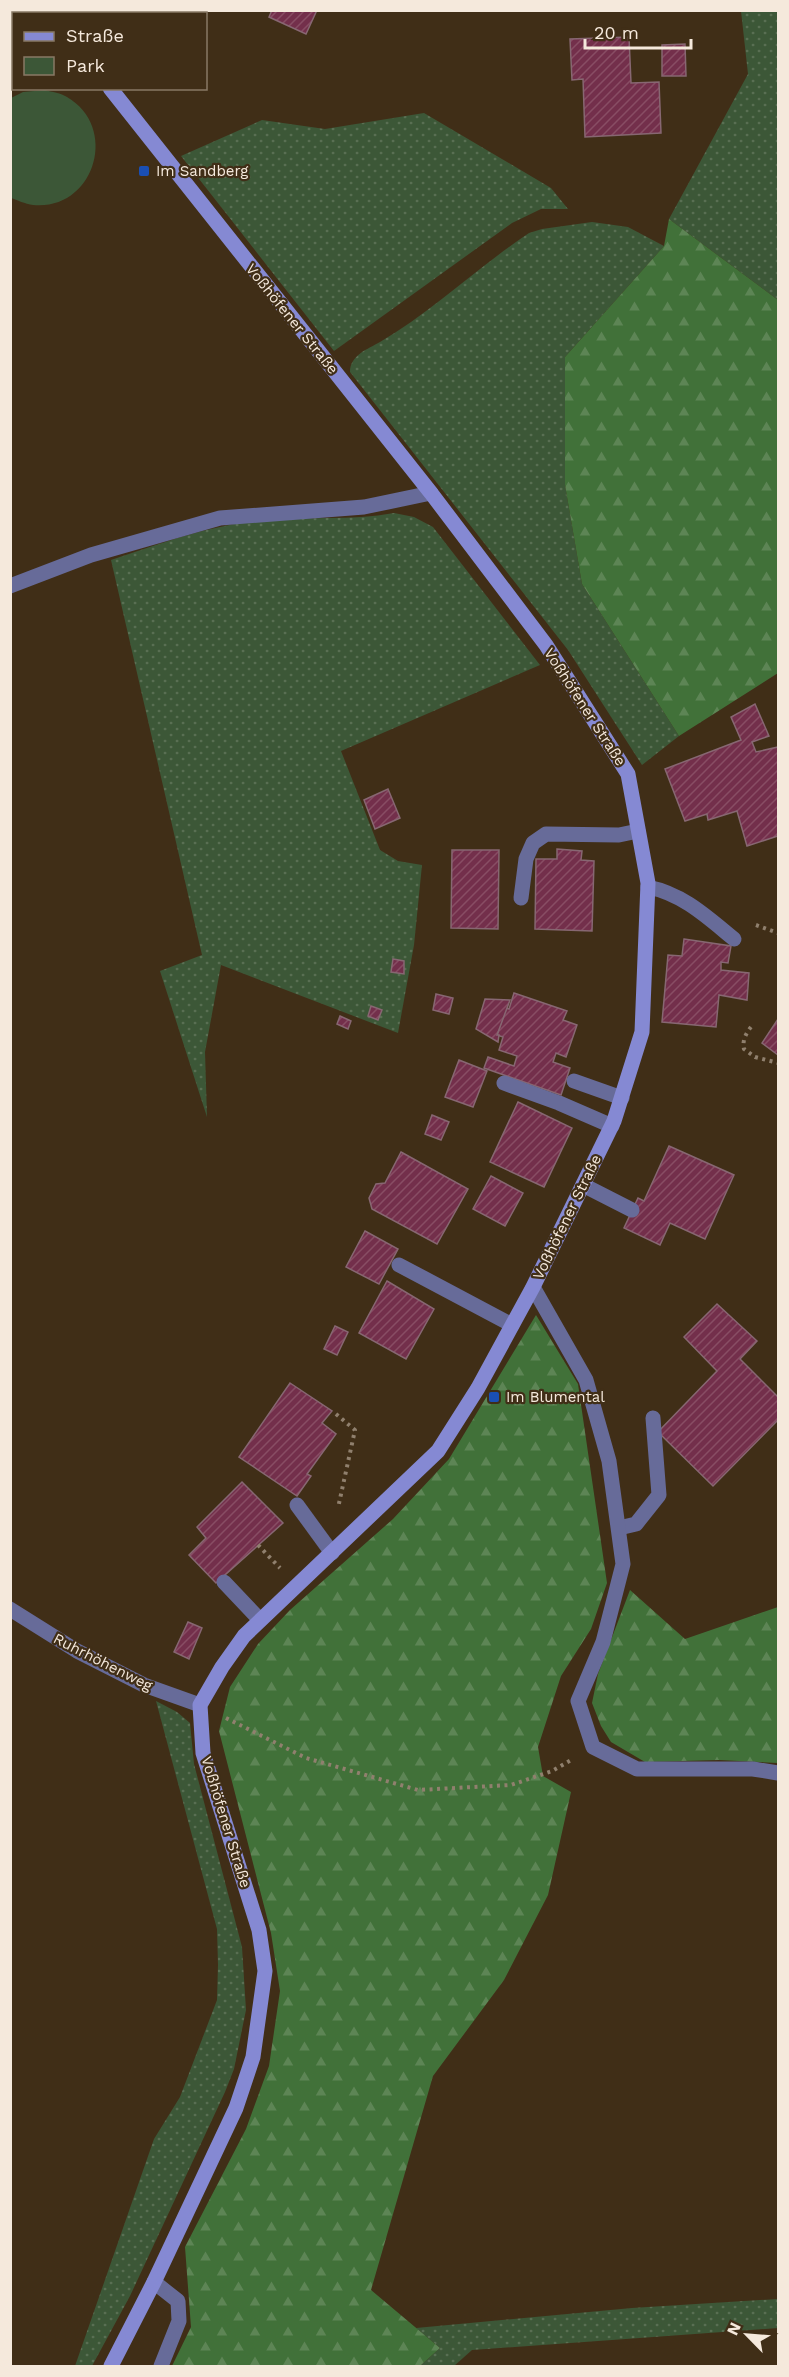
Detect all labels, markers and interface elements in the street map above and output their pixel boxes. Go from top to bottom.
legend [12,12,207,90]
scale bar [585,12,692,50]
text: 20 m [594,22,639,43]
text: Straße [66,25,124,46]
text: Park [66,55,105,76]
place label: Im Sandberg [156,162,248,180]
marker: Im Sandberg [137,164,151,178]
street label: Voßhöfener Straße [242,260,342,378]
street label: Voßhöfener Straße [540,645,630,769]
street label: Voßhöfener Straße [529,1152,605,1282]
place label: Im Blumental [506,1388,605,1406]
marker: Im Blumental [487,1390,501,1404]
street label: Ruhrhöhenweg [50,1629,156,1695]
street label: Voßhöfener Straße [197,1754,255,1890]
north arrow [717,2305,777,2365]
text: N [723,2319,745,2338]

